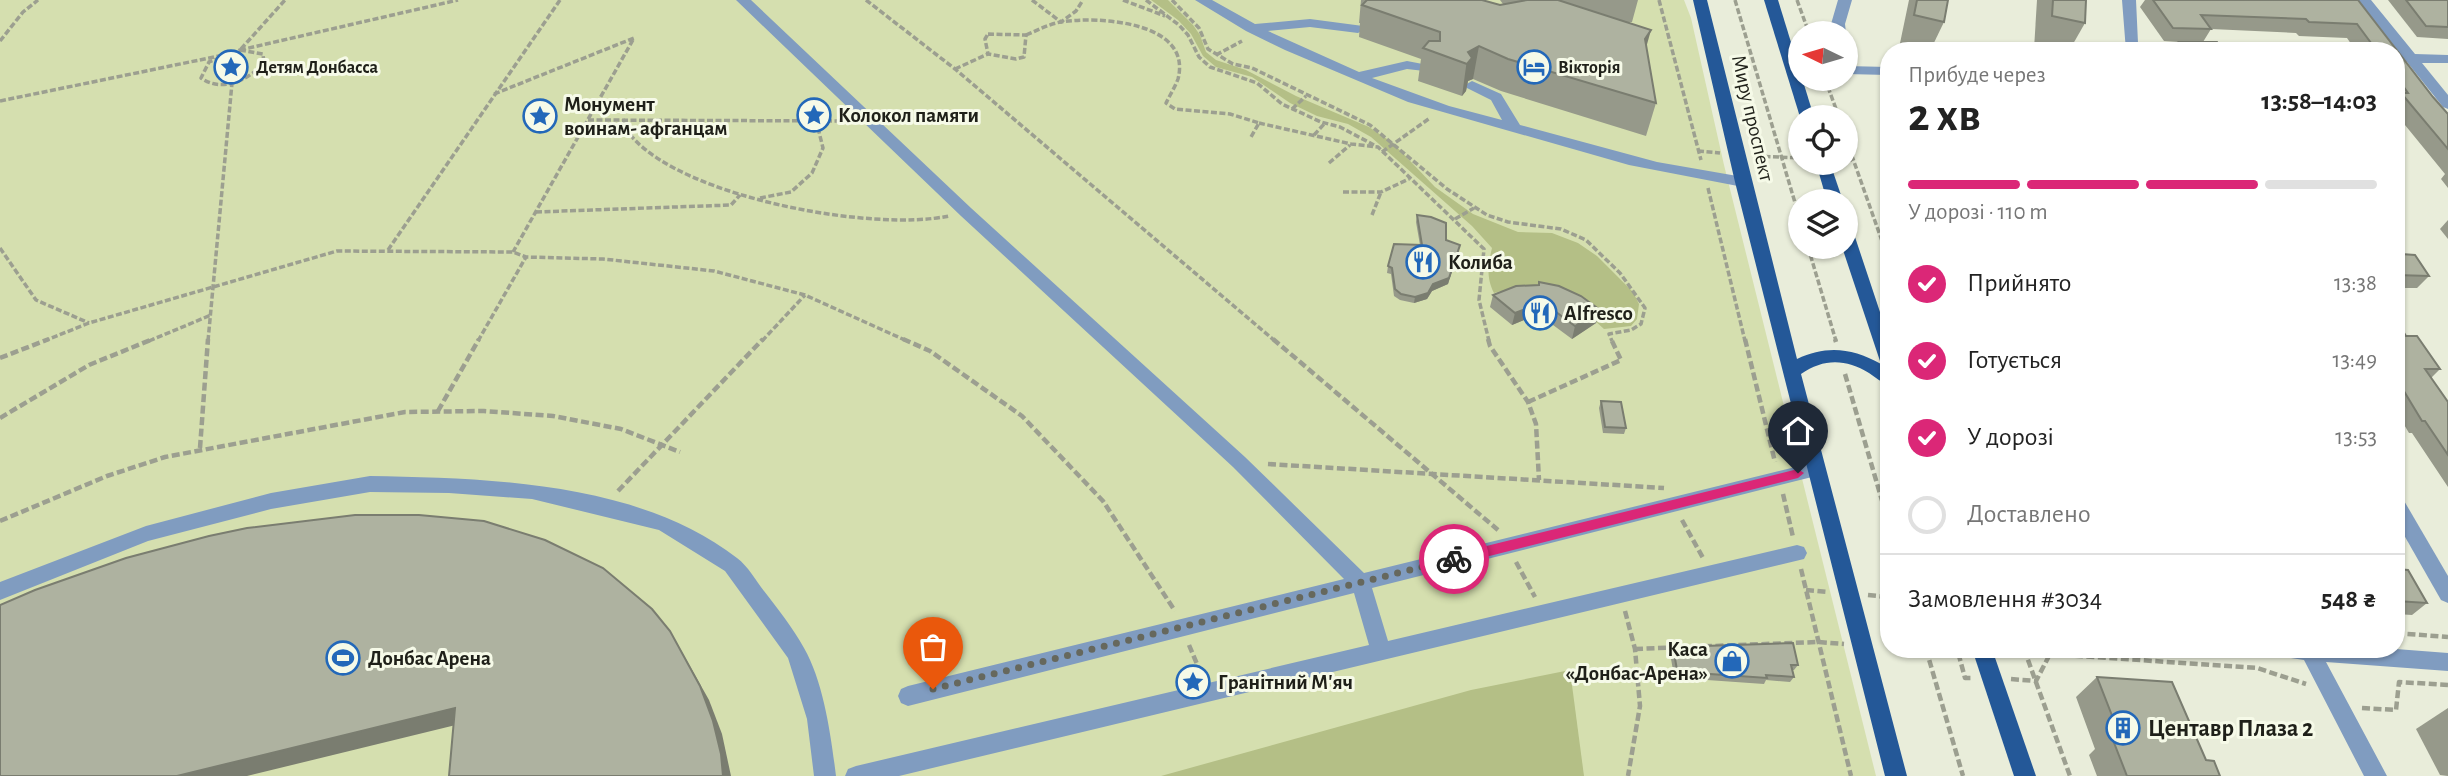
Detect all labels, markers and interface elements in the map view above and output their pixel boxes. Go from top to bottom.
north arrow [1788,21,1858,91]
map controls [1788,21,1858,259]
place icon: Детям Донбасса [212,48,250,86]
hotel icon: Вікторія [1515,48,1553,86]
street label: Миру проспект [1728,53,1777,184]
place label: Детям Донбасса [256,59,378,77]
place label: Вікторія [1558,59,1621,77]
text: Прибуде через [1908,64,2046,87]
text: 13:58–14:03 [2261,88,2377,114]
text: 2 хв [1908,93,1981,139]
place label: Монумент воинам- афганцам [564,94,728,139]
place icon: Колокол памяти [795,96,833,134]
place icon: Монумент воинам- афганцам [521,97,559,135]
place label: Колокол памяти [838,105,979,126]
button: locate [1788,105,1858,175]
button: layers [1788,189,1858,259]
text: У дорозі · 110 m [1908,201,2048,224]
restaurant icon: Колиба [1404,243,1442,281]
place label: Колиба [1448,252,1513,273]
icon: check [1908,265,1946,303]
text: Прийнято [1967,270,2071,296]
text: 13:38 [2334,272,2377,295]
restaurant icon: Alfresco [1521,294,1559,332]
place label: Alfresco [1564,303,1633,324]
icon: check [1908,342,1946,380]
text: Готується [1967,347,2062,373]
text: 13:49 [2332,349,2377,372]
pin [1768,401,1828,473]
icon: home [1779,412,1817,450]
icon: check [1908,419,1946,457]
text: У дорозі [1967,424,2054,450]
text: 13:53 [2335,426,2377,449]
text: Доставлено [1967,501,2091,527]
courier [1419,524,1489,594]
icon: bike [1435,540,1473,578]
text: Замовлення #3034 [1908,586,2102,612]
text: 548 ₴ [2321,586,2377,612]
pin [903,617,963,689]
icon: bag [914,628,952,666]
sports icon: Донбас Арена [324,639,362,677]
place label: Каса «Донбас-Арена» [1565,639,1708,684]
shop icon: Каса «Донбас-Арена» [1713,642,1751,680]
place label: Донбас Арена [368,648,491,669]
place icon: Гранітний М'яч [1174,663,1212,701]
place label: Гранітний М'яч [1218,672,1353,693]
building icon: Центавр Плаза 2 [2104,709,2142,747]
place label: Центавр Плаза 2 [2148,717,2313,741]

